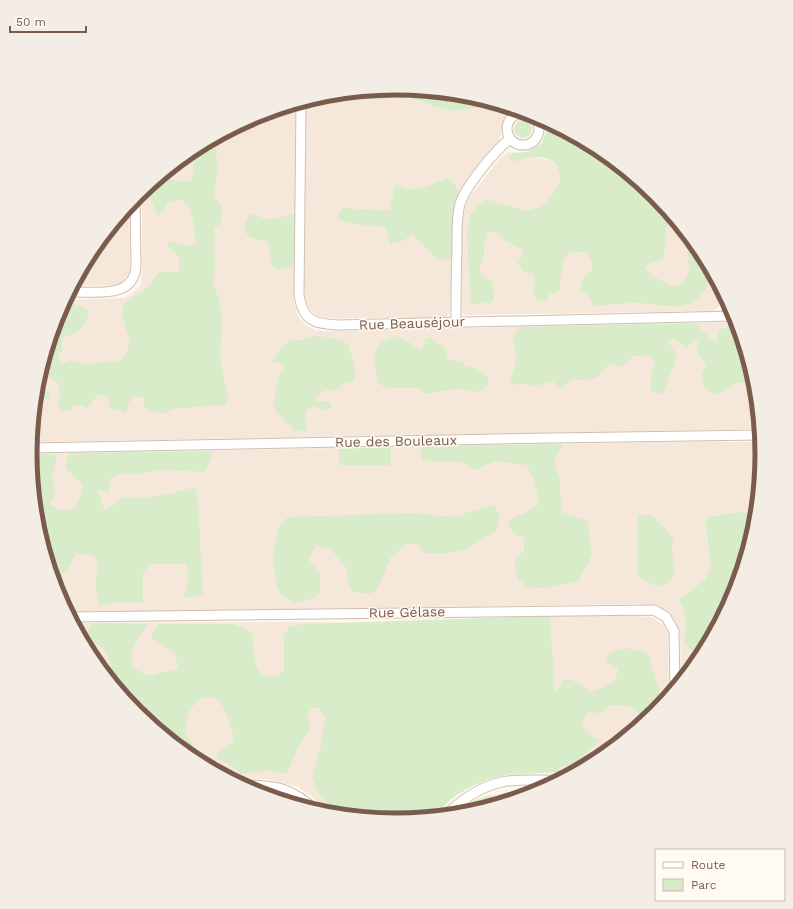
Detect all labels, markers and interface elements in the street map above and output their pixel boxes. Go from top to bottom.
scale bar [10,8,86,34]
text: 50 m [16,15,46,29]
street label: Rue Beauséjour [359,313,466,333]
street label: Rue des Bouleaux [335,432,457,450]
street label: Rue Gélase [369,603,445,621]
legend [655,849,785,901]
text: Route [691,858,725,872]
text: Parc [691,878,717,892]

